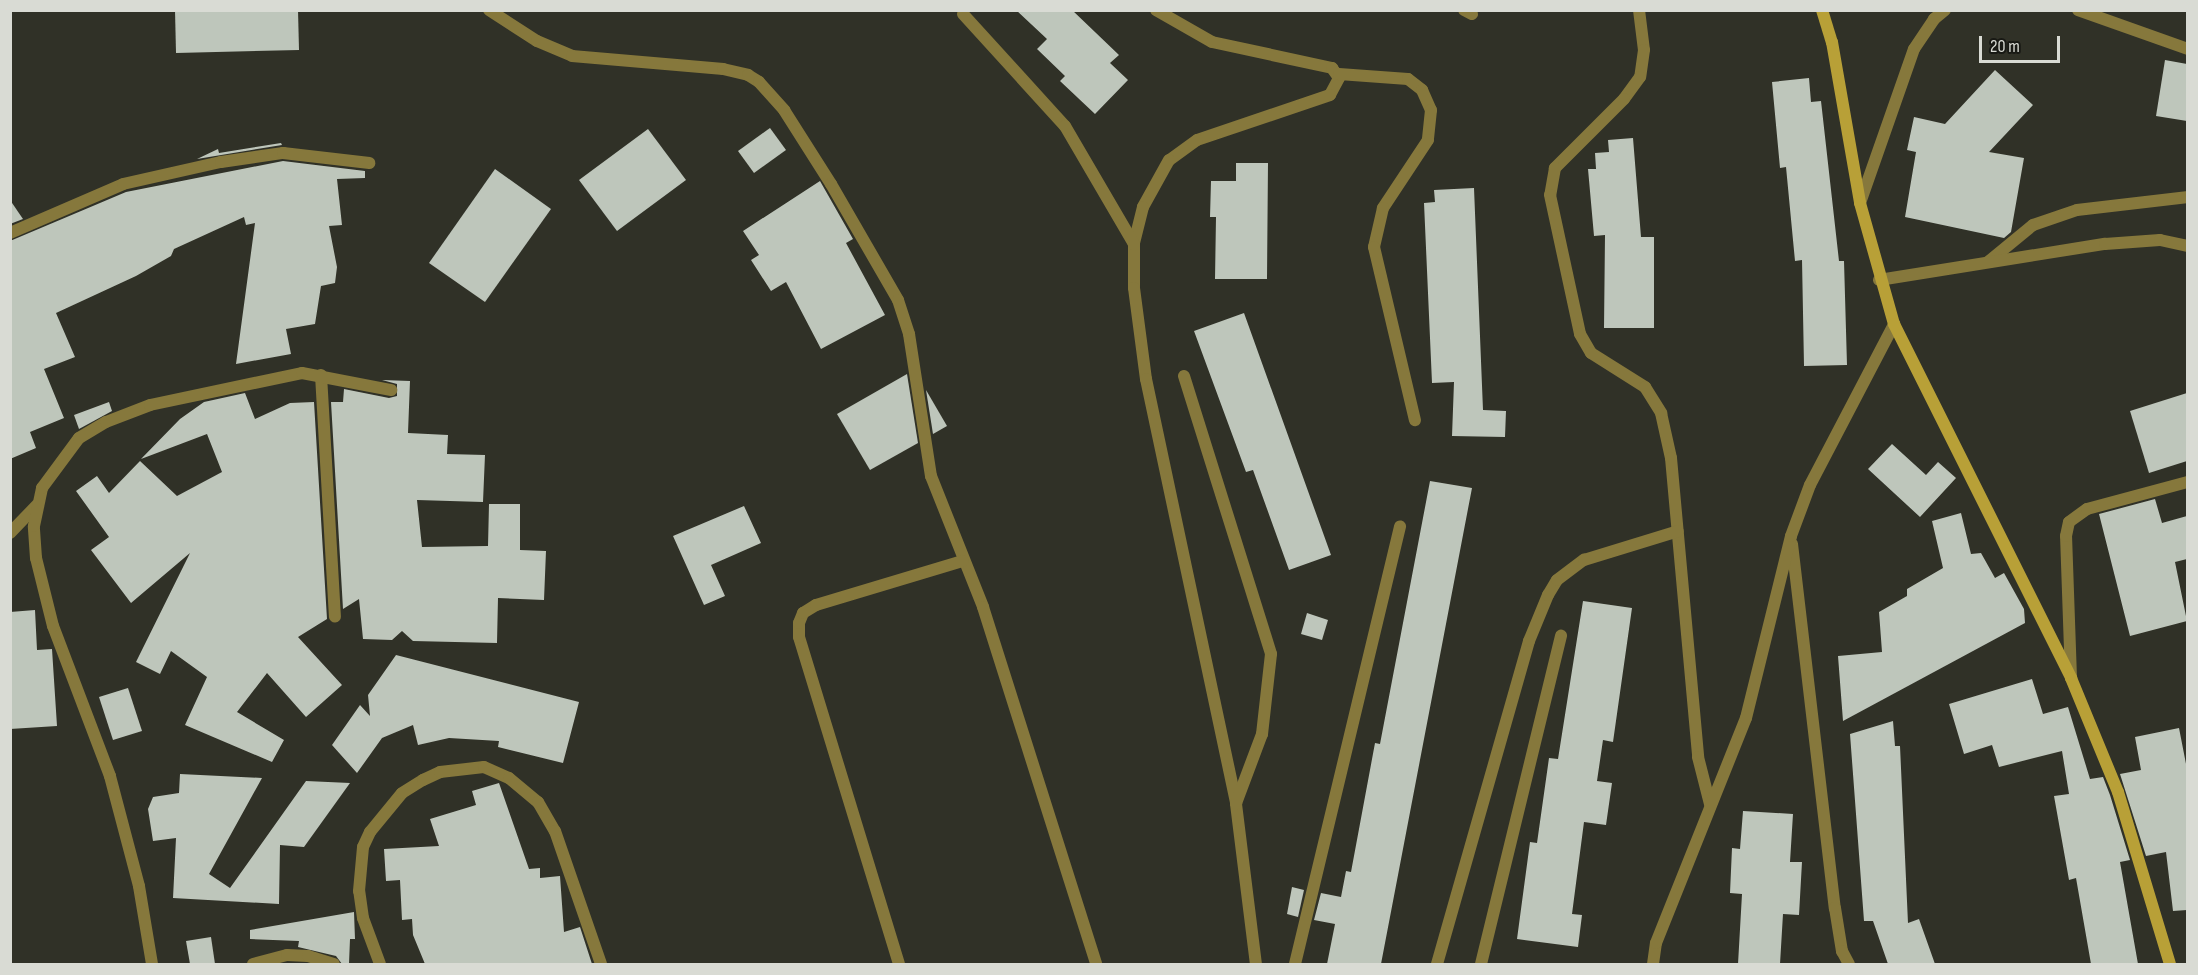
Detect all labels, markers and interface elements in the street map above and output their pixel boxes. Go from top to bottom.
scale bar [1982,24,2063,62]
text: 20 m [1990,36,2020,57]

